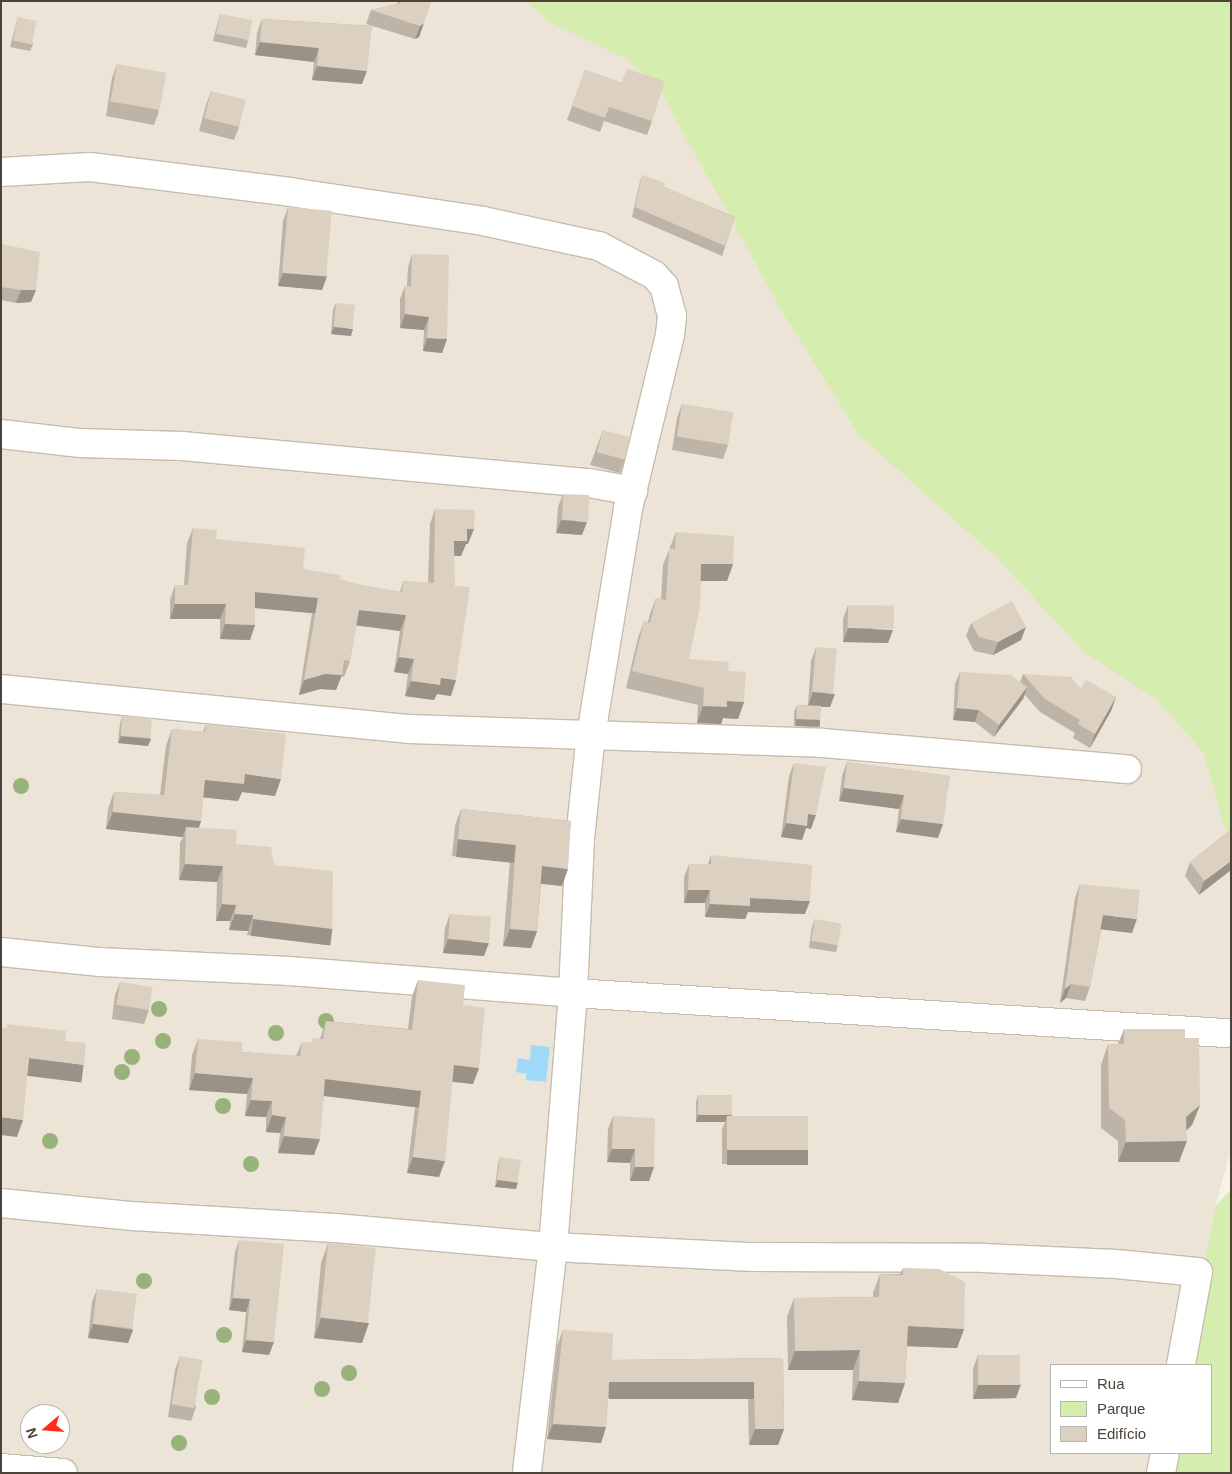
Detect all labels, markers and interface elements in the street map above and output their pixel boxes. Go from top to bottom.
legend [1050,1364,1212,1454]
text: Rua [1097,1375,1125,1392]
text: Parque [1097,1400,1145,1417]
north arrow [20,1404,70,1454]
text: Edifício [1097,1425,1146,1442]
text: N [23,1426,41,1441]

